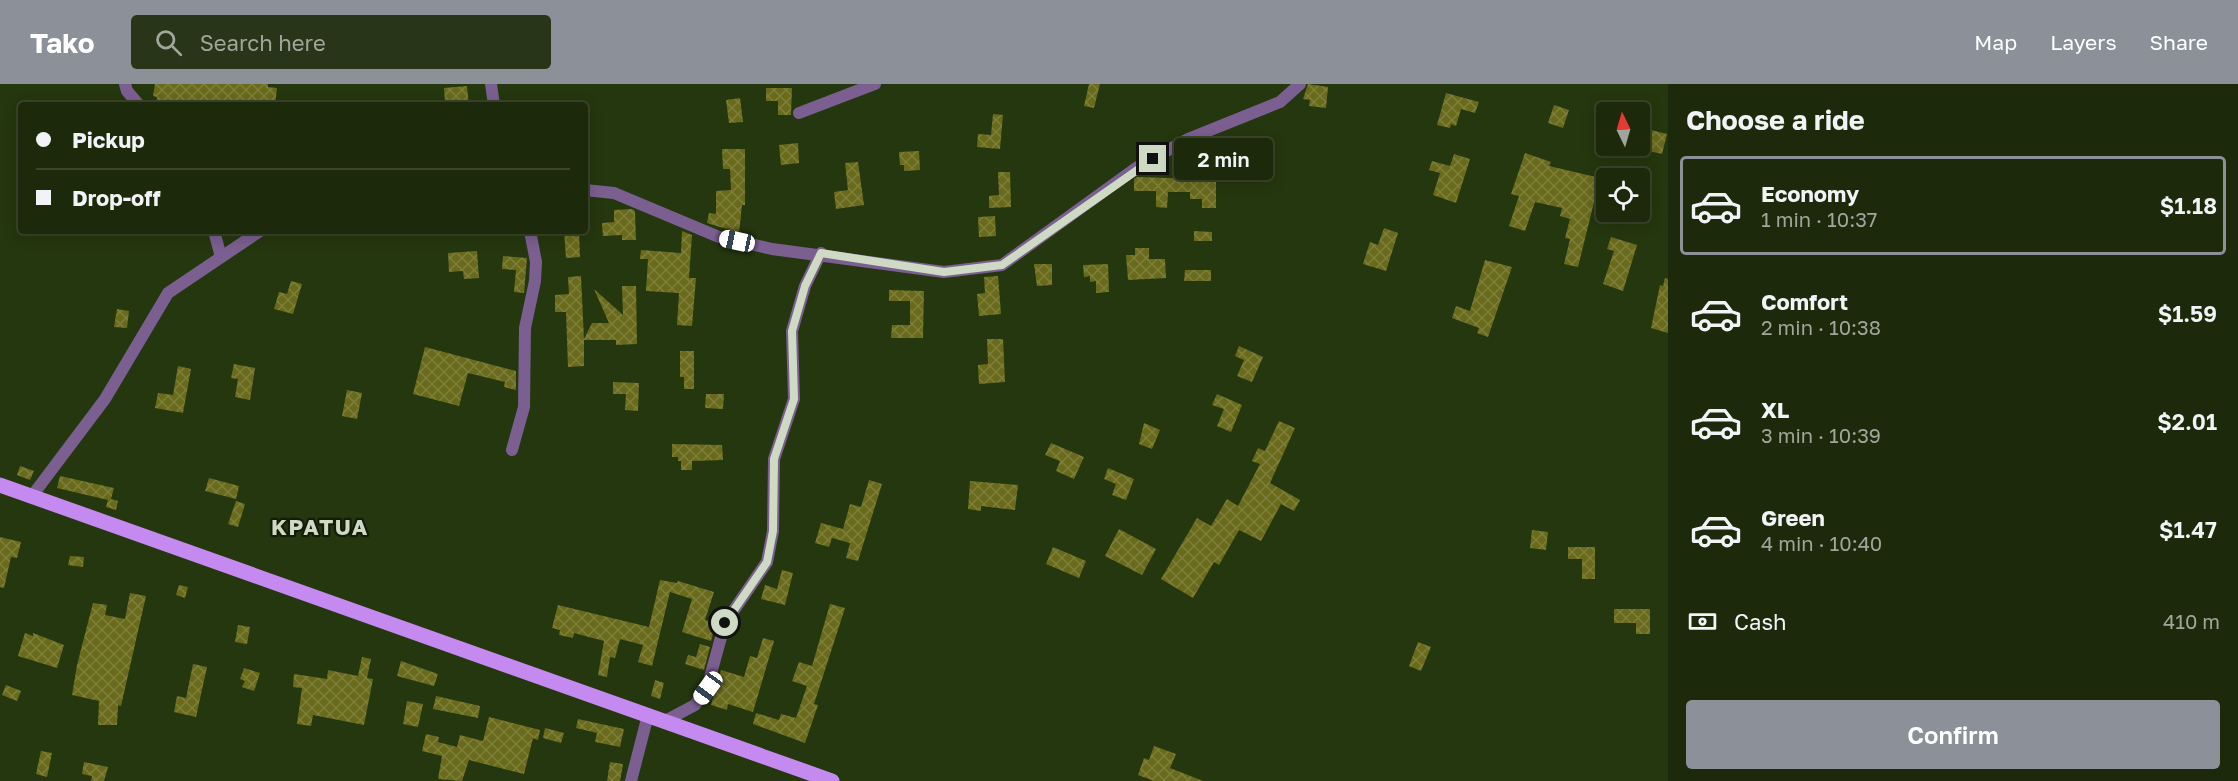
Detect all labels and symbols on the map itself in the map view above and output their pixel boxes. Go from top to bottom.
north arrow [1596,102,1650,156]
callout: 2 min [1174,138,1273,180]
route end [1139,145,1166,172]
car [718,228,756,254]
district label: KPATUA [271,513,369,540]
route start [711,609,738,636]
car [690,668,726,708]

